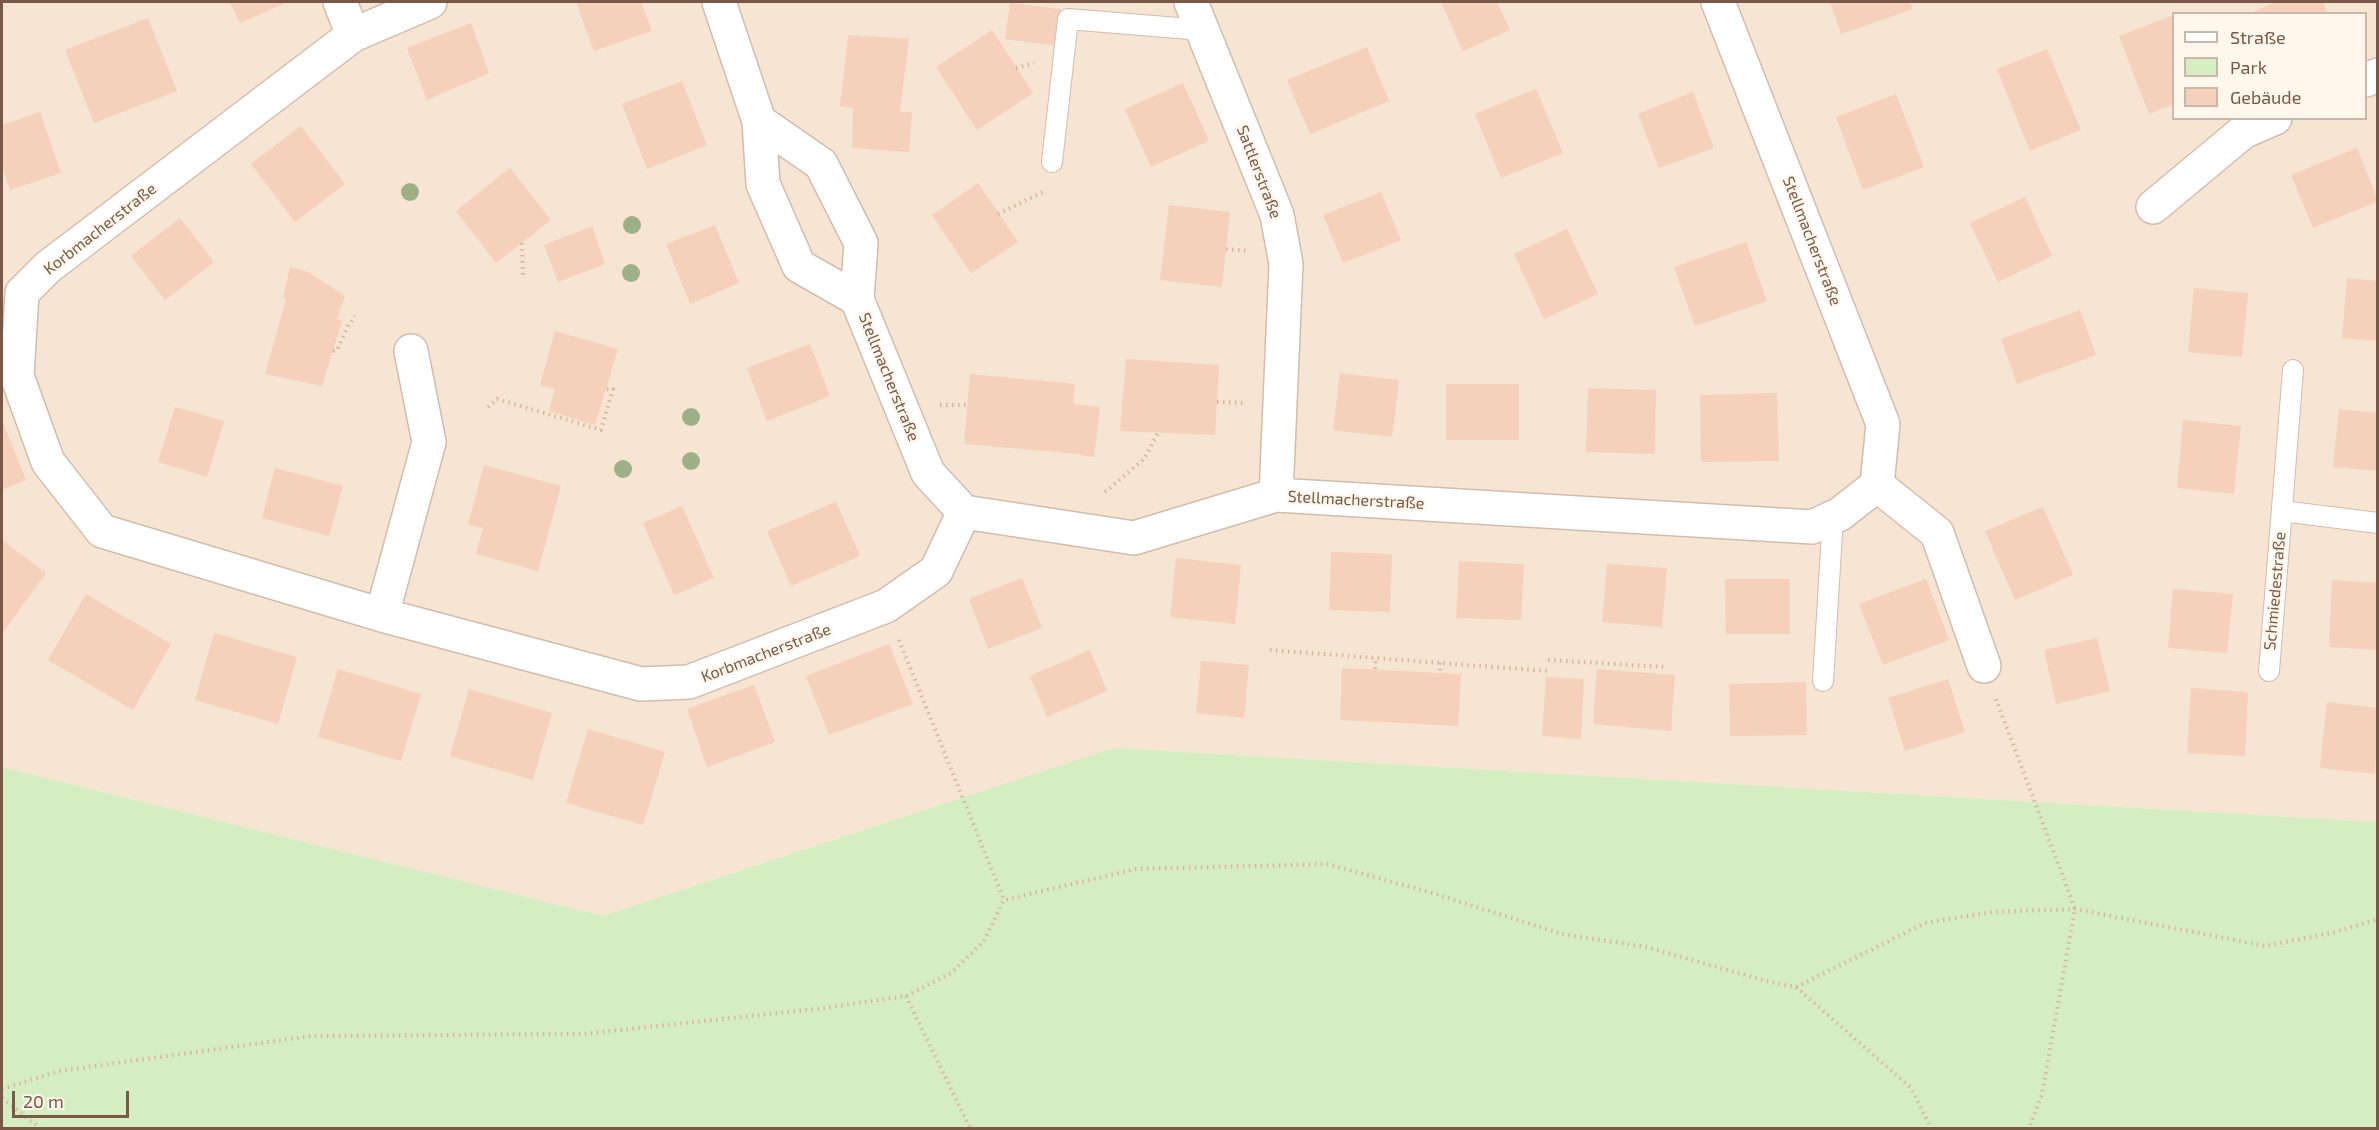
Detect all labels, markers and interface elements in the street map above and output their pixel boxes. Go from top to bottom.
legend [2172,12,2367,120]
text: Straße [2230,26,2286,48]
text: Park [2230,56,2267,78]
text: Gebäude [2230,86,2301,108]
street label: Sattlerstraße [1232,123,1286,221]
street label: Stellmacherstraße [1779,174,1845,308]
street label: Korbmacherstraße [40,179,160,279]
street label: Stellmacherstraße [854,310,924,444]
street label: Stellmacherstraße [1287,487,1425,513]
street label: Schmiedestraße [2260,531,2290,651]
street label: Korbmacherstraße [698,619,834,687]
scale bar [15,1079,132,1117]
text: 20 m [23,1090,64,1112]

